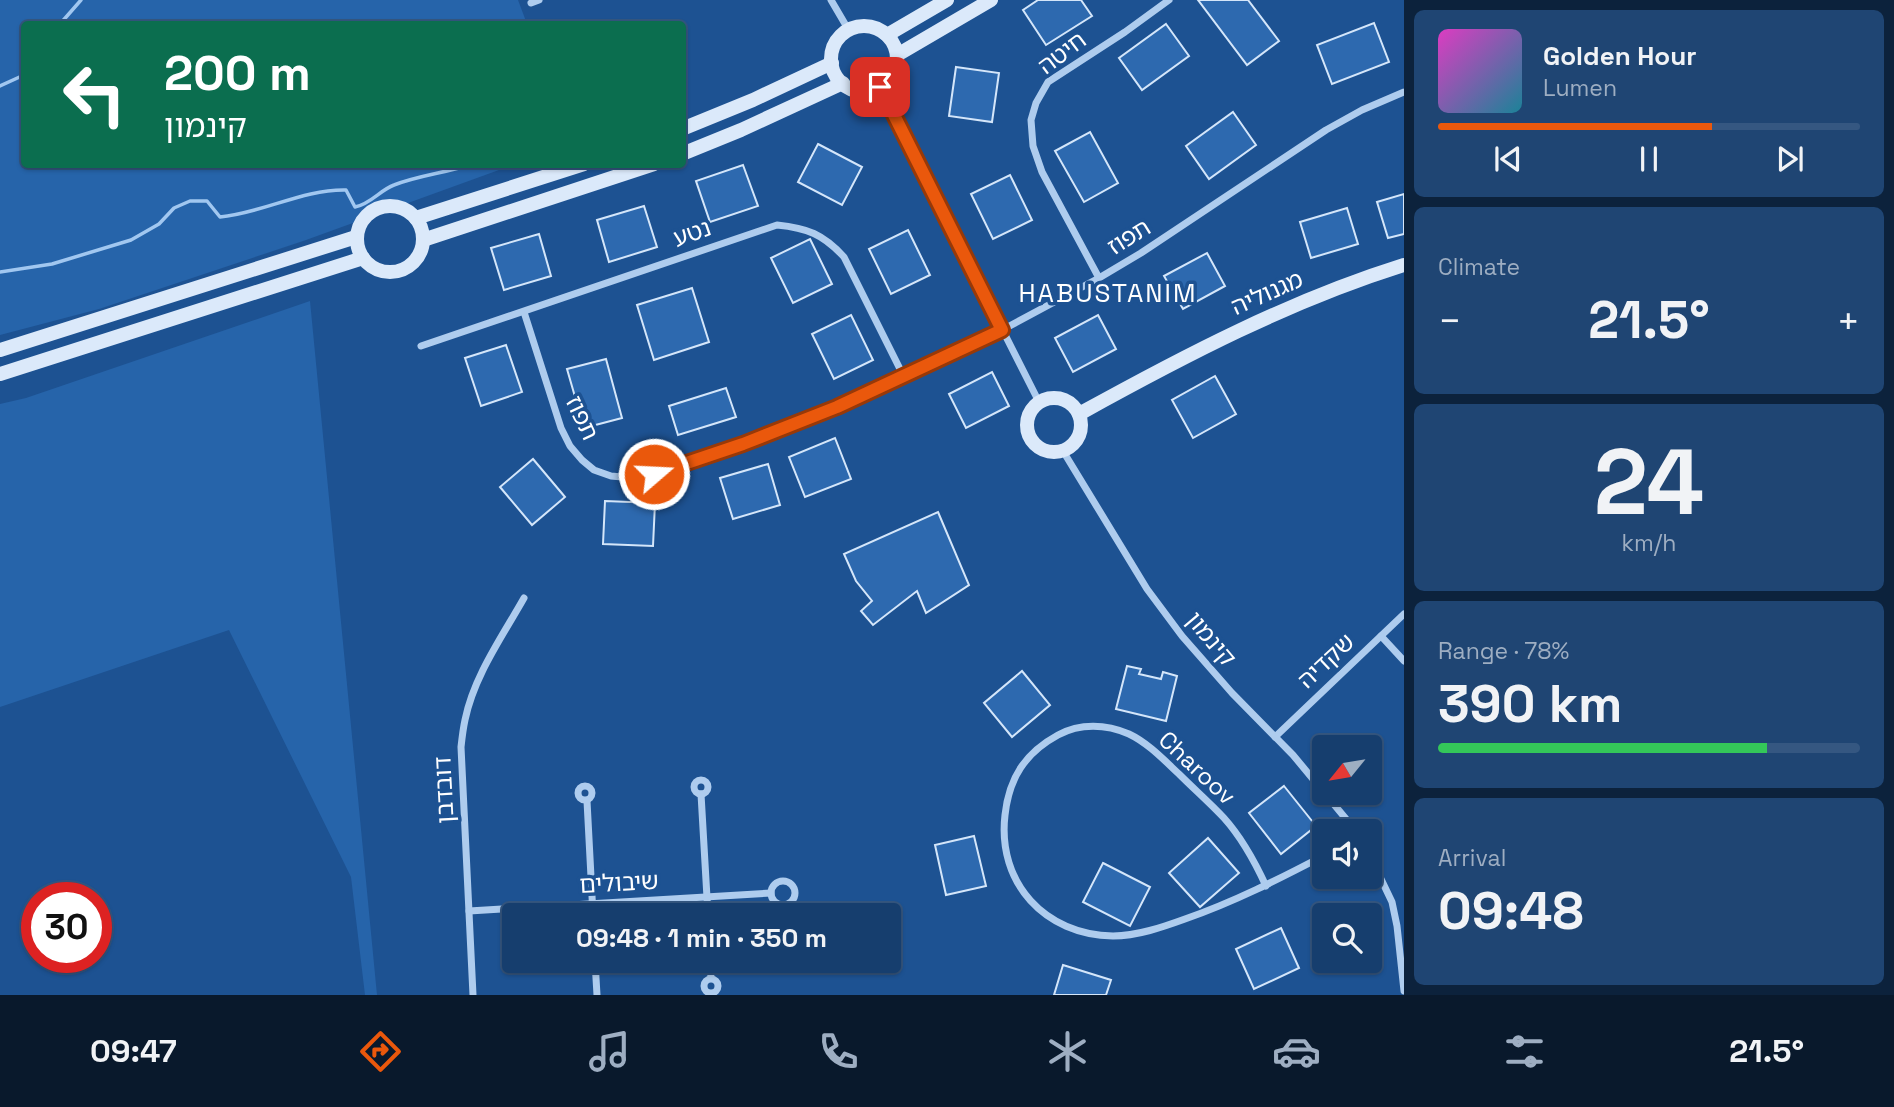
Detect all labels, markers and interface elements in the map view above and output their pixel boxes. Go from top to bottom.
street label: חיטה [1031,24,1092,81]
text: Golden Hour [1543,39,1697,73]
text: 200 m [164,42,311,104]
icon: left [49,49,140,140]
pin [850,57,910,117]
icon: arrive [861,68,899,106]
text: Lumen [1543,73,1617,103]
text: קינמון [164,106,247,146]
icon: previous [1489,140,1527,178]
icon: pause [1630,140,1668,178]
icon: next [1771,140,1809,178]
street label: תפוז [1101,211,1156,262]
street label: נטע [669,212,715,253]
text: Climate [1438,252,1520,282]
street label: מגנוליה [1226,263,1308,322]
district label: HABUSTANIM [1019,276,1197,310]
text: 21.5° [1588,287,1710,353]
text: − [1438,297,1462,345]
text: + [1836,297,1860,345]
street label: תפוז [559,391,606,445]
text: 24 [1594,424,1704,541]
position arrow [617,437,691,511]
text: km/h [1622,528,1676,558]
street label: קינמון [1180,605,1243,672]
street label: שקדיה [1291,626,1361,695]
text: Range · 78% [1438,636,1569,666]
text: 390 km [1438,671,1622,737]
street label: Charoov [1152,724,1243,811]
north arrow [1312,735,1382,805]
map controls [1312,735,1382,973]
street label: דובדבן [426,756,461,824]
button: sound [1312,819,1382,889]
text: Arrival [1438,843,1506,873]
street label: שיבולים [579,865,659,900]
text: 09:48 [1438,878,1584,944]
speed limit sign: 30 [21,882,112,973]
button: search [1312,903,1382,973]
text: 09:48 · 1 min · 350 m [576,921,827,955]
icon: directions [356,1027,405,1076]
icon: music [585,1027,634,1076]
icon: phone [814,1027,863,1076]
icon: climate [1043,1027,1092,1076]
icon: car [1272,1027,1321,1076]
icon: filters [1500,1027,1549,1076]
text: 09:47 [90,1031,177,1071]
text: 21.5° [1729,1031,1804,1071]

